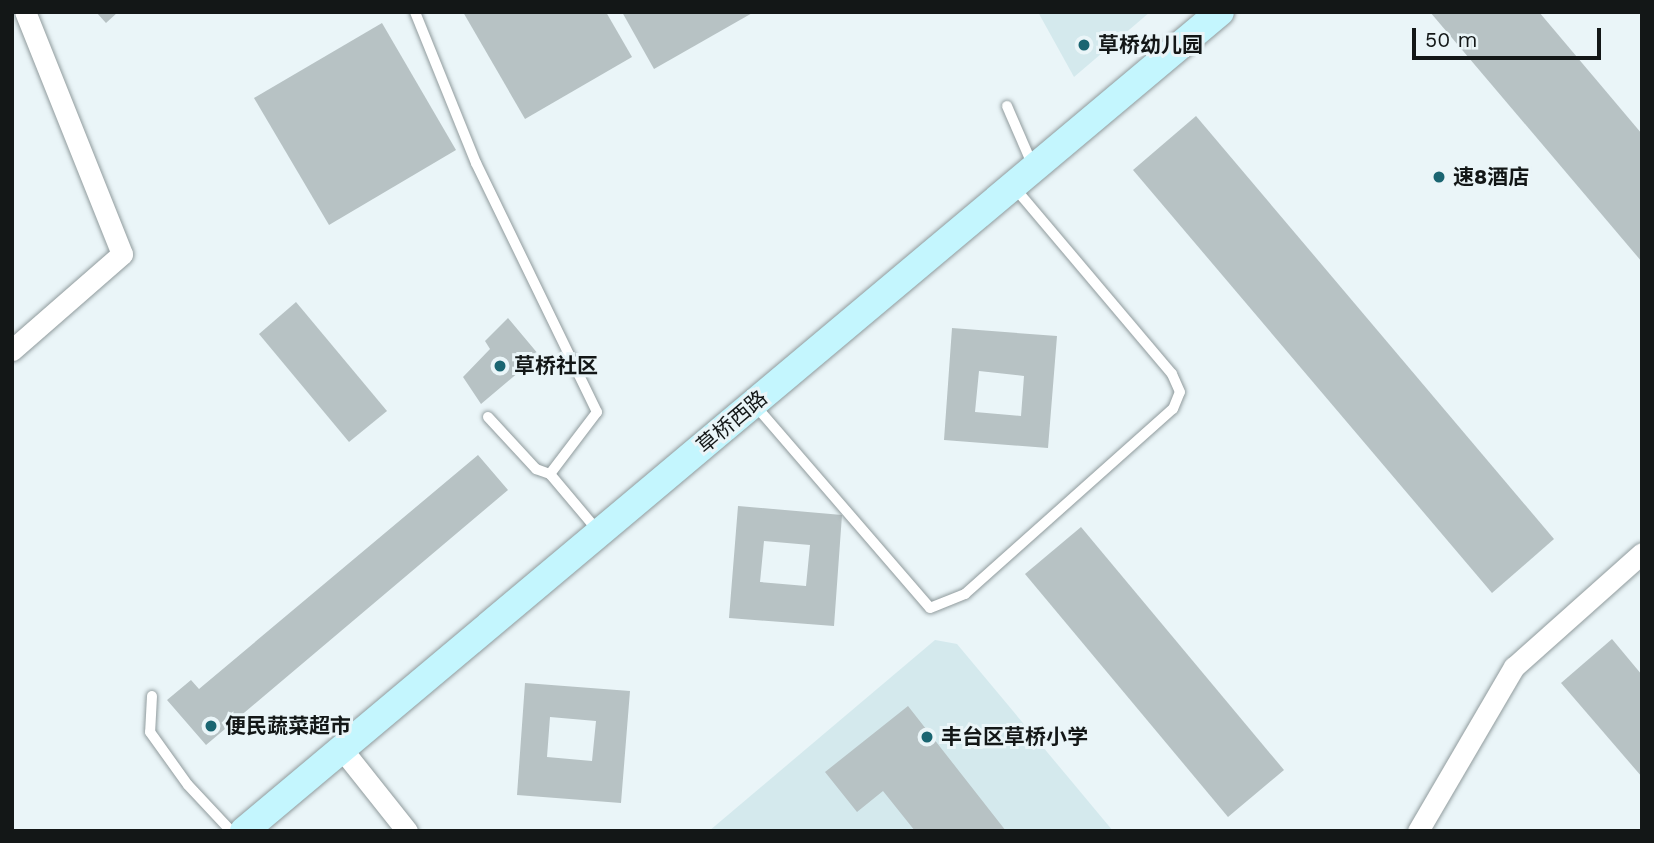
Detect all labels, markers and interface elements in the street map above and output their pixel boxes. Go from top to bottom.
scale bar [1416,14,1605,58]
text: 50 m [1425,27,1477,52]
place label: 草桥幼儿园 [1098,32,1203,58]
marker: 草桥幼儿园 [1076,37,1092,53]
place label: 速8酒店 [1453,164,1529,190]
marker: 速8酒店 [1431,169,1447,185]
place label: 草桥社区 [514,353,598,379]
marker: 草桥社区 [492,358,508,374]
street label: 草桥西路 [692,385,772,459]
place label: 便民蔬菜超市 [225,713,351,739]
marker: 便民蔬菜超市 [203,718,219,734]
place label: 丰台区草桥小学 [941,724,1088,750]
marker: 丰台区草桥小学 [919,729,935,745]

